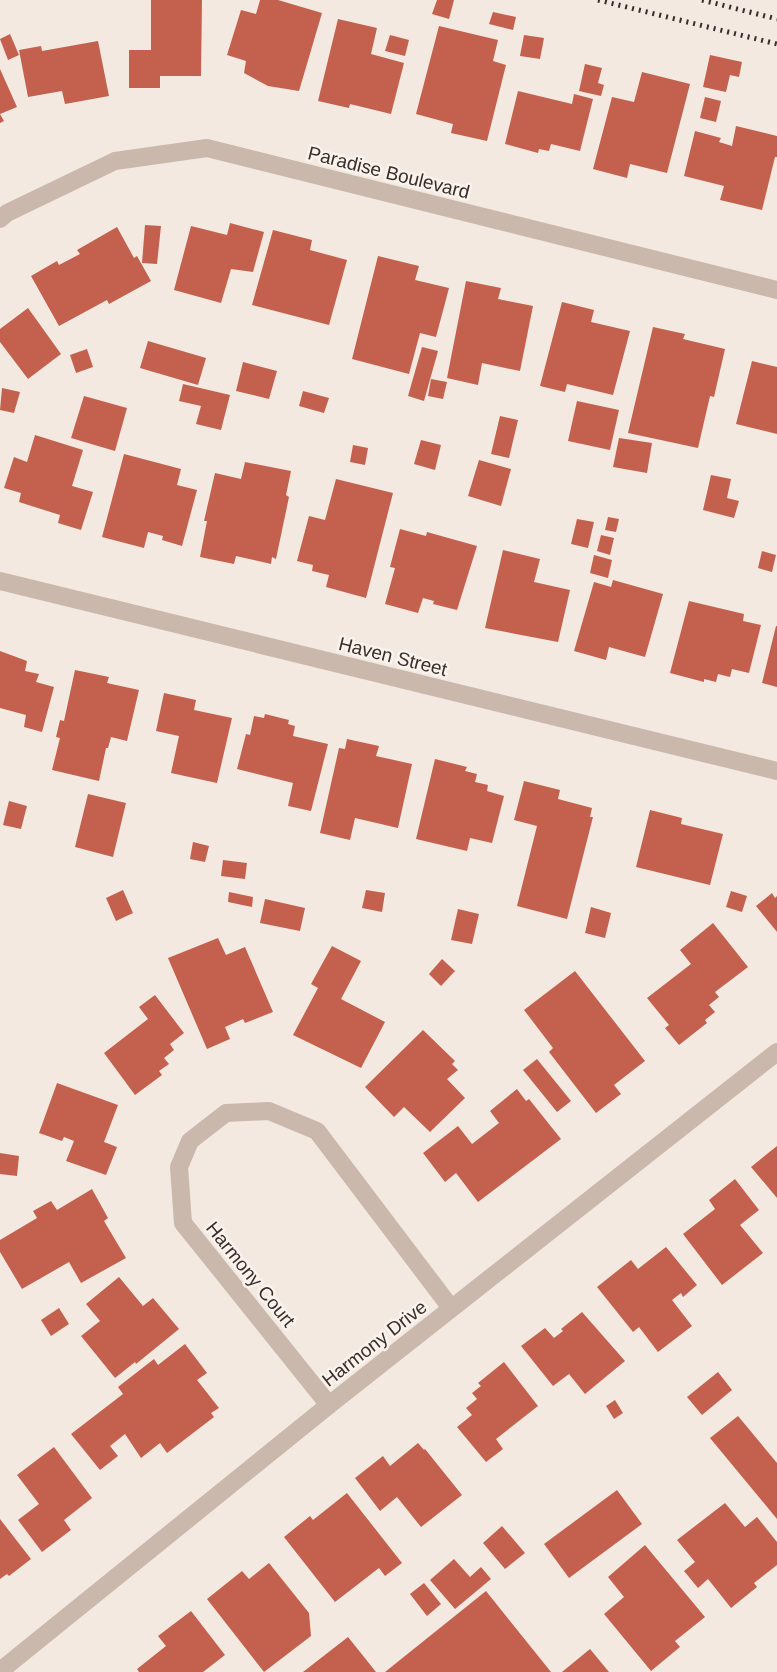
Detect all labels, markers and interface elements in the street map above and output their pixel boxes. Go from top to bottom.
street label: Paradise Boulevard [306,142,472,203]
street label: Haven Street [337,633,450,680]
street label: Harmony Court [202,1218,300,1332]
street label: Harmony Drive [318,1296,431,1391]

